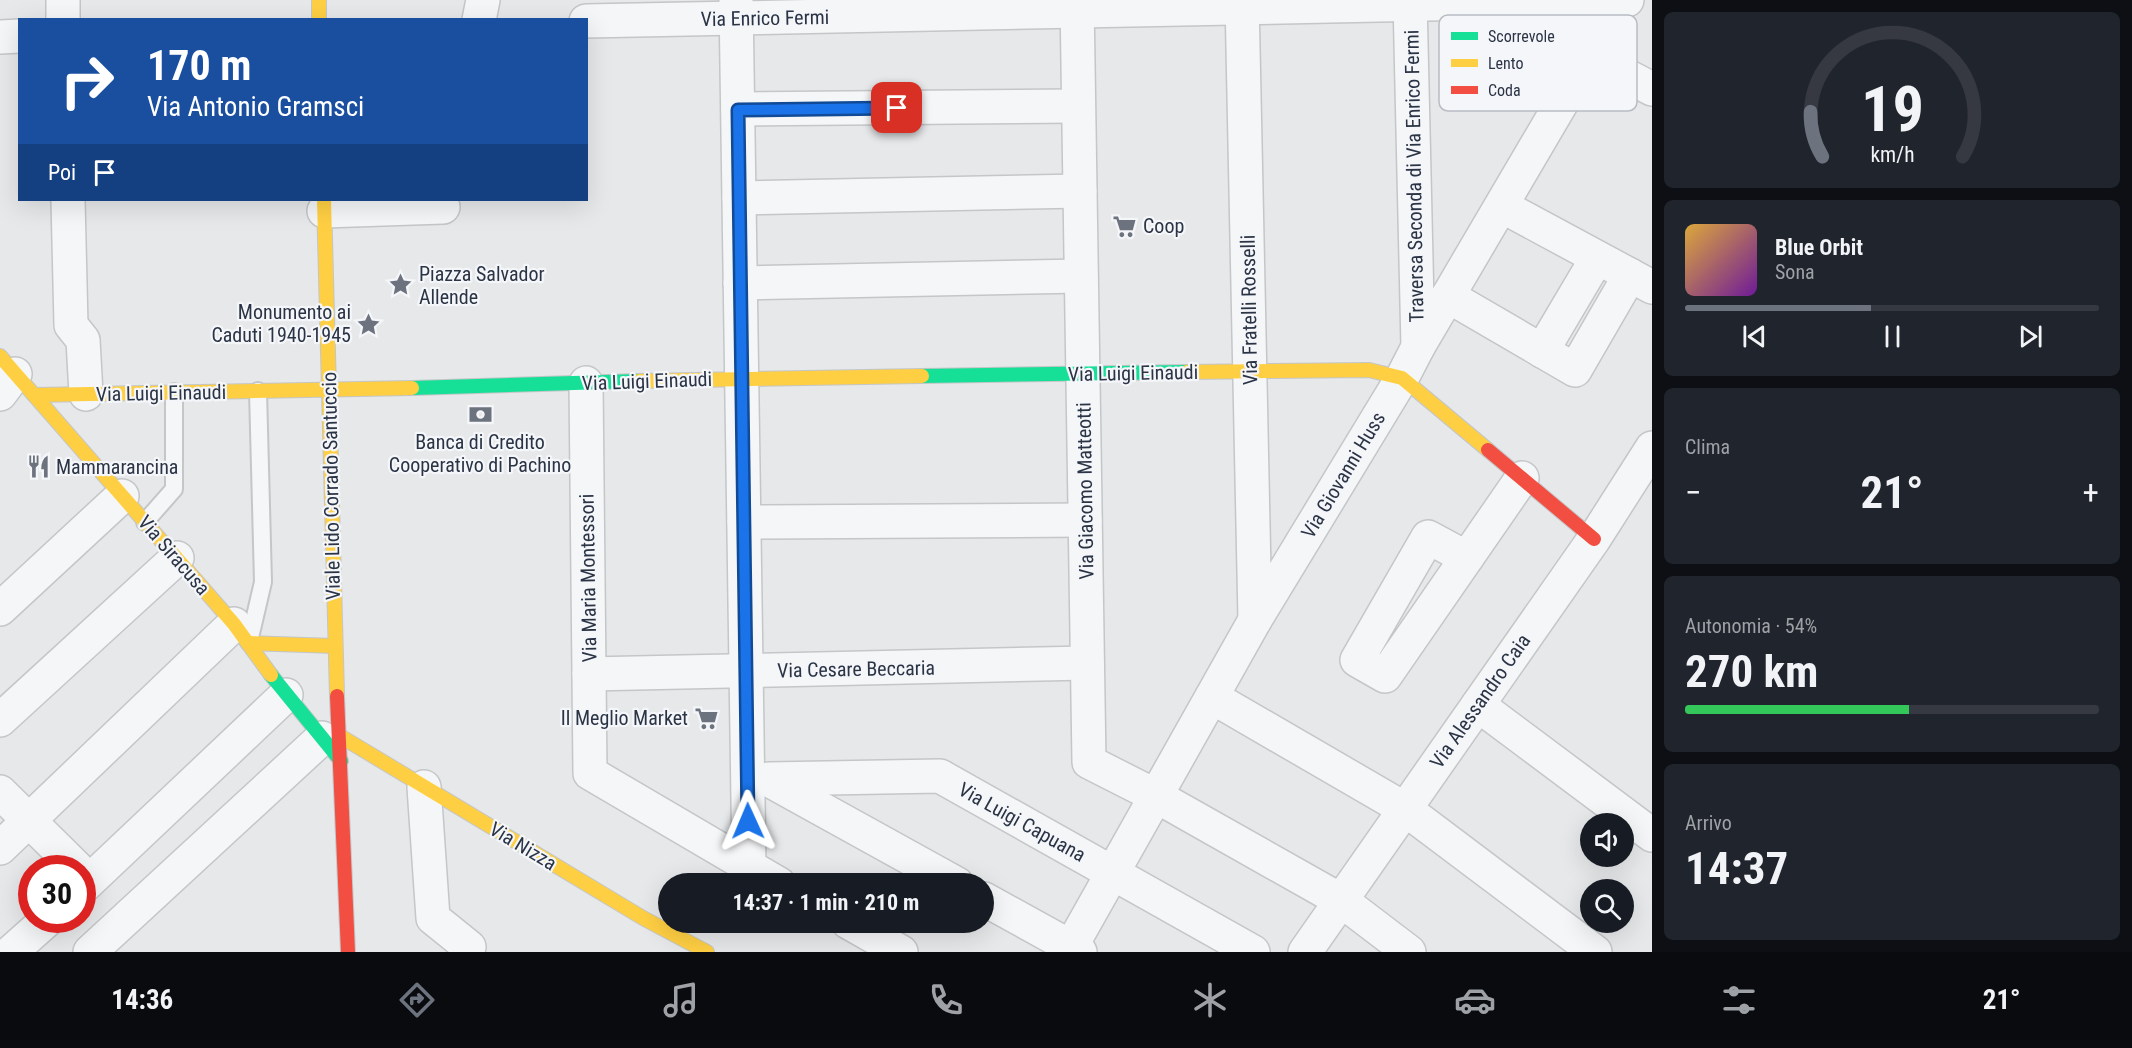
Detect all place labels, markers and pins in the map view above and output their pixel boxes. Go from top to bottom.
pin [871,82,922,133]
supermarket icon: Coop [1112,213,1138,239]
place label: Coop [1143,214,1184,238]
place label: Piazza Salvador Allende [419,262,545,309]
place icon: Piazza Salvador Allende [388,272,414,298]
place label: Monumento ai Caduti 1940-1945 [211,300,351,347]
place icon: Monumento ai Caduti 1940-1945 [356,311,382,337]
bank icon: Banca di Credito Cooperativo di Pachino [467,401,493,427]
place label: Banca di Credito Cooperativo di Pachino [389,430,571,477]
restaurant icon: Mammarancina [25,454,51,480]
place label: Mammarancina [56,455,178,479]
supermarket icon: Il Meglio Market [693,705,719,731]
place label: Il Meglio Market [561,706,688,730]

